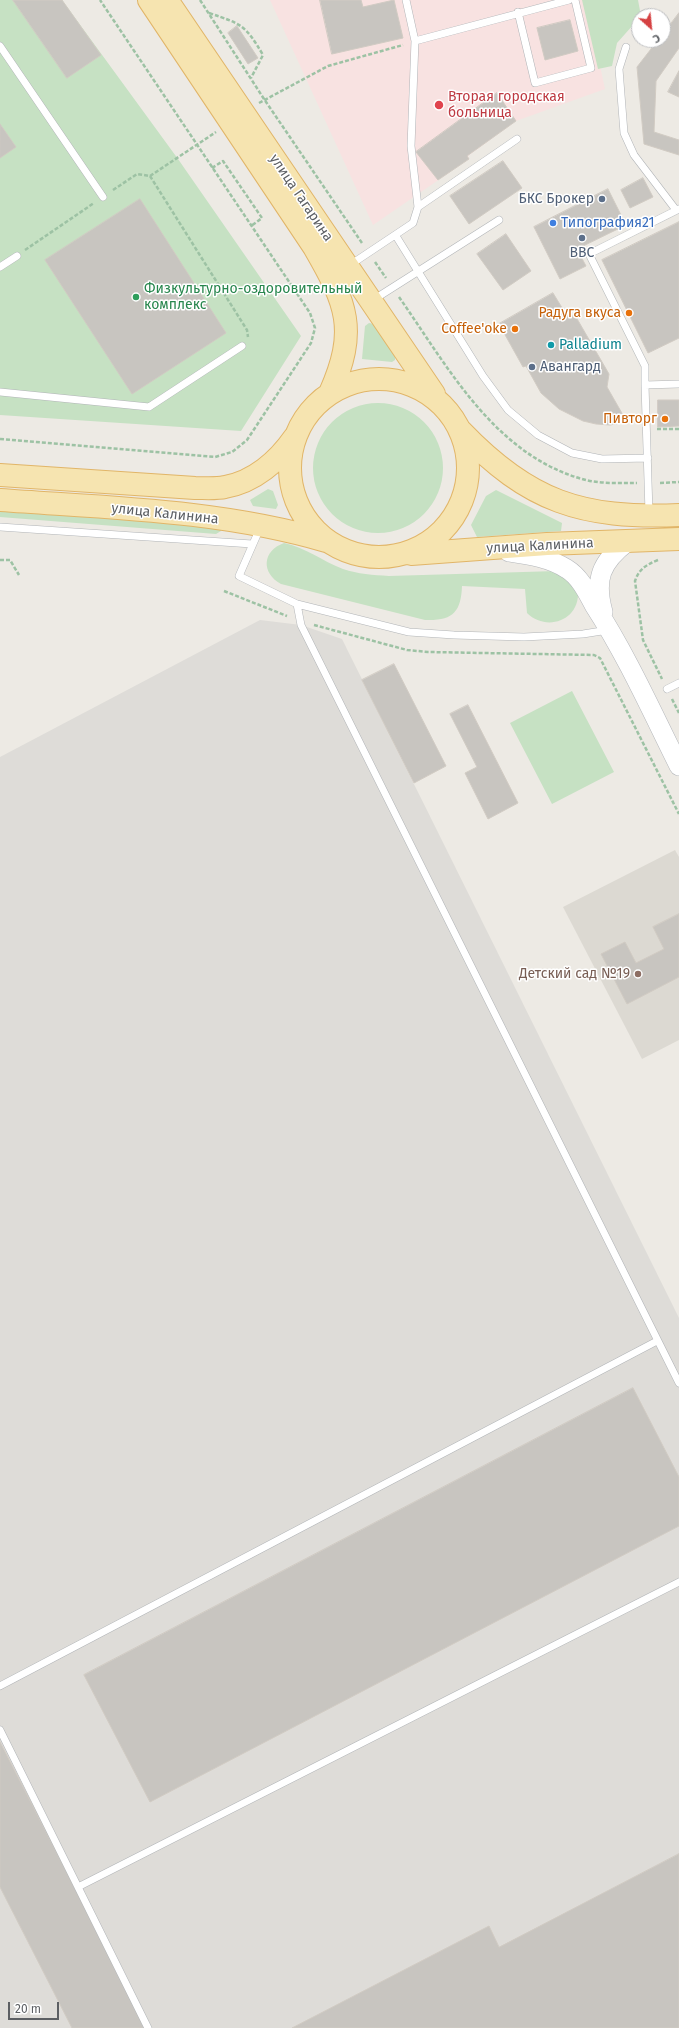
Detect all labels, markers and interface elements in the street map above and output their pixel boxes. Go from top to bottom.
north arrow [631,8,671,48]
text: С [650,31,662,45]
place label: Вторая городская больница [448,89,565,122]
marker: Вторая городская больница [433,99,445,111]
street label: улица Гагарина [266,151,336,245]
place label: БКС Брокер [519,191,594,207]
marker: БКС Брокер [597,194,607,204]
place label: Типография21 [561,215,655,231]
marker: Типография21 [548,218,558,228]
marker: ВВС [577,233,587,243]
place label: ВВС [570,245,594,261]
place label: Физкультурно-оздоровительный комплекс [144,281,362,314]
marker: Физкультурно-оздоровительный комплекс [131,292,141,302]
place label: Радуга вкуса [538,305,621,321]
marker: Радуга вкуса [624,308,634,318]
place label: Coffee'oke [441,321,507,337]
marker: Coffee'oke [510,324,520,334]
place label: Palladium [559,337,622,353]
marker: Palladium [546,340,556,350]
place label: Авангард [540,359,601,375]
marker: Авангард [527,362,537,372]
place label: Пивторг [603,411,657,427]
marker: Пивторг [660,414,670,424]
street label: улица Калинина [111,500,219,528]
street label: улица Калинина [486,535,594,557]
place label: Детский сад №19 [519,966,630,982]
marker: Детский сад №19 [633,969,643,979]
scale bar [10,1994,61,2020]
text: 20 m [15,2002,41,2016]

